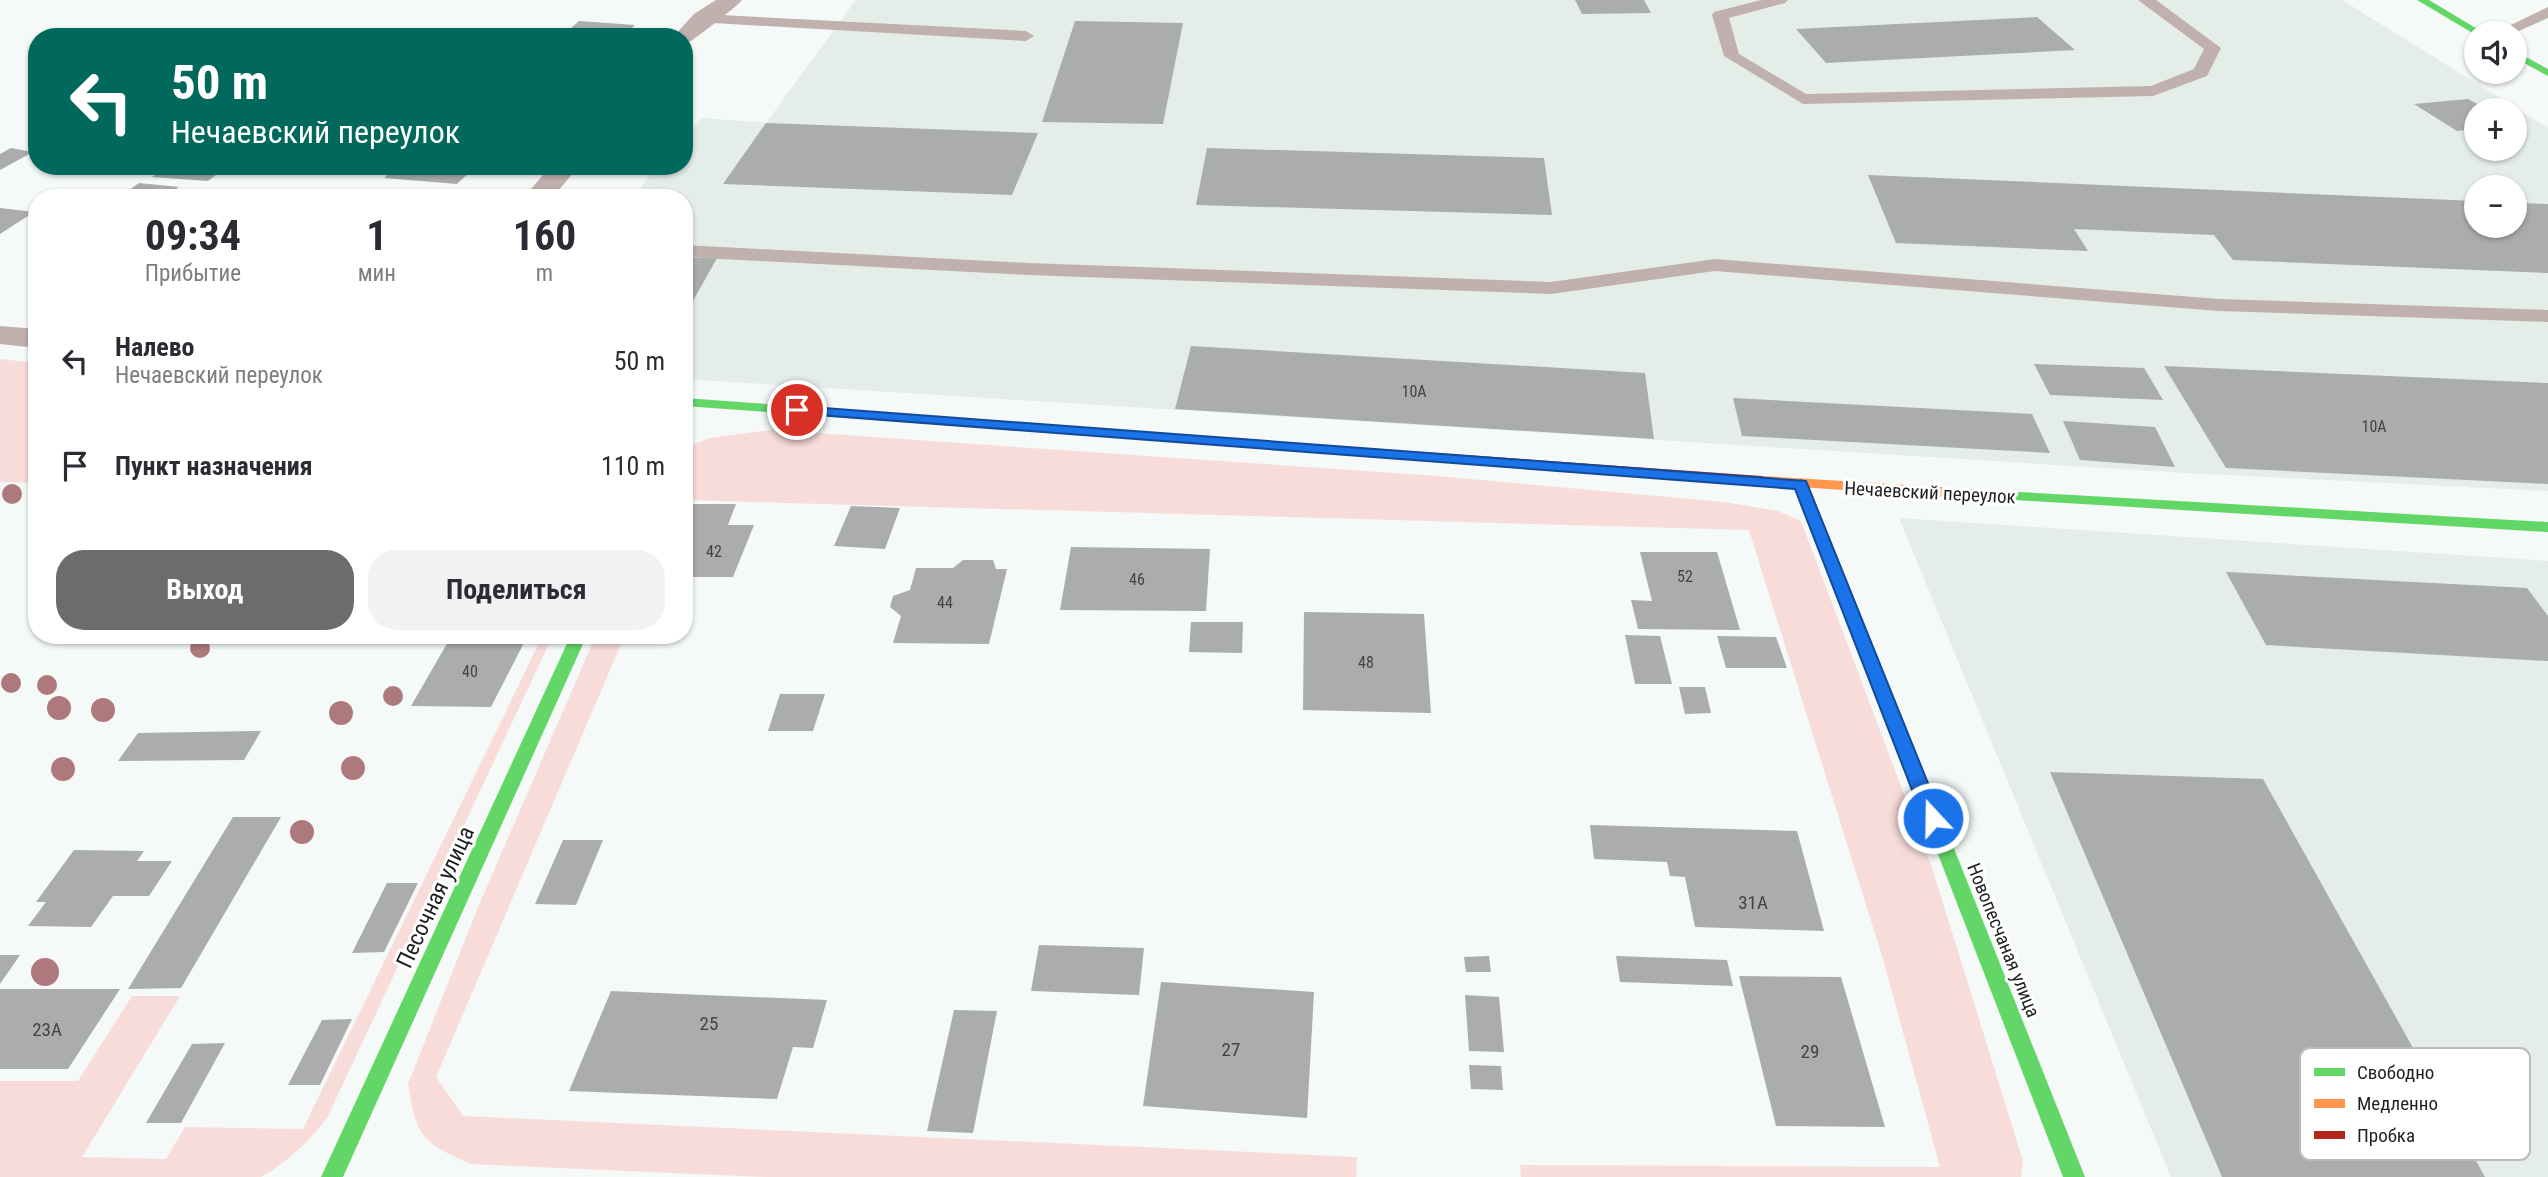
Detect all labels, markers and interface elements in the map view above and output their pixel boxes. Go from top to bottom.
map controls [2464,21,2527,238]
button: sound [2464,21,2527,84]
text: 50 m [171,54,268,111]
icon: left [56,56,147,147]
button: + [2464,98,2527,161]
text: Нечаевский переулок [171,113,460,151]
button: − [2464,175,2527,238]
text: 09:34 [145,211,241,260]
text: 1 [366,211,387,260]
text: 160 [513,211,576,260]
text: Прибытие [145,260,241,287]
text: мин [358,260,396,287]
text: m [536,260,553,287]
text: Налево [115,332,195,362]
icon: left [56,342,94,380]
text: 50 m [614,346,665,376]
text: Нечаевский переулок [115,362,323,389]
pin [767,380,827,440]
house number: 10А [1401,382,1427,401]
icon: arrive [778,391,816,429]
house number: 10А [2361,417,2387,436]
icon: arrive [56,447,94,485]
text: Пункт назначения [115,451,313,481]
text: 110 m [601,451,665,481]
street label: Нечаевский переулок [1844,477,2016,508]
house number: 42 [706,542,722,561]
button: Выход [56,550,354,630]
button: Поделиться [368,550,665,630]
house number: 52 [1677,567,1693,586]
house number: 46 [1129,570,1145,589]
house number: 44 [937,593,953,612]
house number: 48 [1358,653,1374,672]
house number: 40 [462,662,478,681]
position arrow [1896,781,1970,855]
street label: Песочная улица [391,822,480,972]
street label: Новопесчаная улица [1962,860,2045,1021]
house number: 31А [1738,891,1768,914]
house number: 25 [700,1012,718,1035]
house number: 23А [32,1018,62,1041]
house number: 27 [1222,1038,1240,1061]
house number: 29 [1801,1040,1819,1063]
legend [2300,1048,2530,1160]
text: Свободно [2357,1061,2434,1084]
text: Медленно [2357,1092,2438,1115]
text: Пробка [2357,1124,2415,1147]

